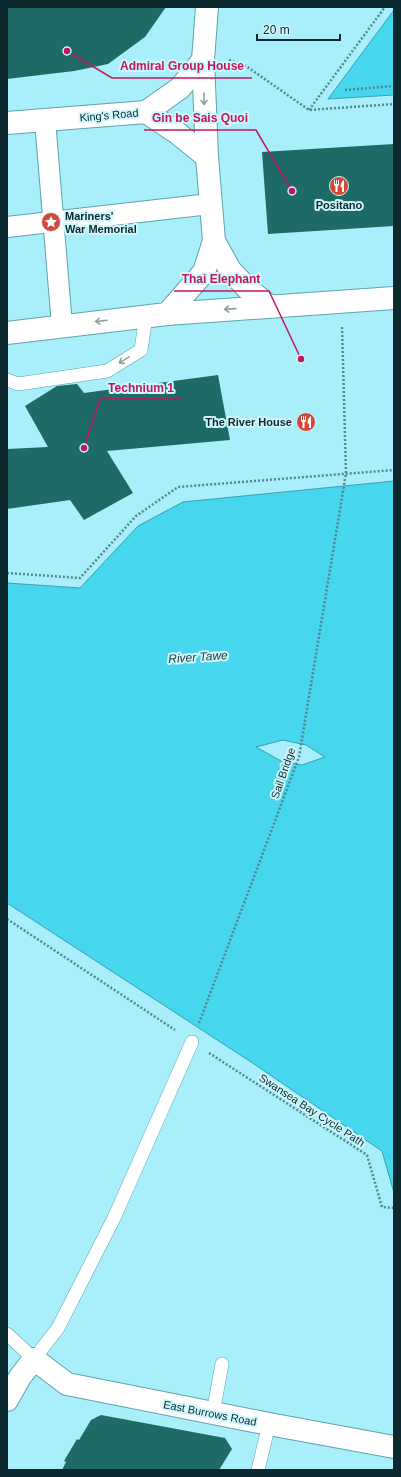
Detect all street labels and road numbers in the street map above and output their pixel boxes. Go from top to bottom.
street label: King's Road [79,106,139,124]
street label: Sail Bridge [269,746,297,800]
street label: Swansea Bay Cycle Path [257,1071,367,1149]
street label: East Burrows Road [162,1398,258,1428]

